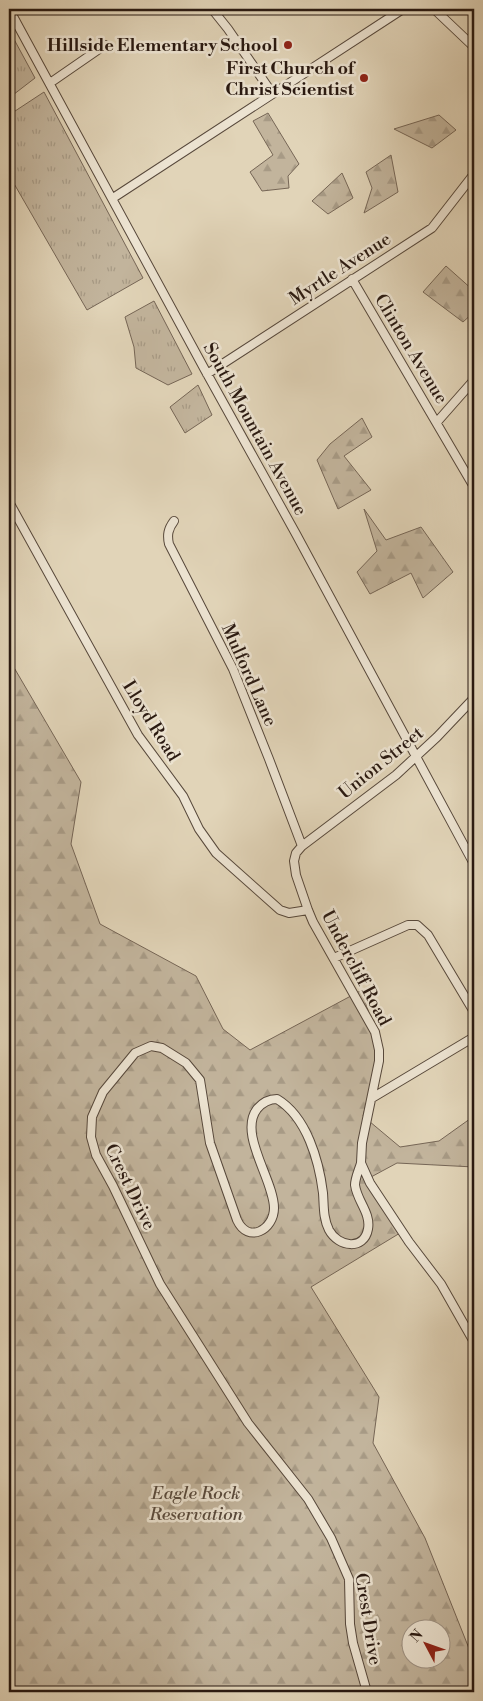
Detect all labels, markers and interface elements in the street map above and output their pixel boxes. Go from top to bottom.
place label: Hillside Elementary School [47,34,278,57]
marker: Hillside Elementary School [282,39,294,51]
place label: First Church of Christ Scientist [225,57,357,101]
marker: First Church of Christ Scientist [358,72,370,84]
street label: Myrtle Avenue [285,227,395,311]
street label: Clinton Avenue [369,290,453,408]
street label: South Mountain Avenue [198,338,312,520]
street label: Mulford Lane [216,620,282,730]
street label: Lloyd Road [117,676,185,766]
street label: Union Street [334,721,429,804]
street label: Undercliff Road [316,906,396,1030]
street label: Crest Drive [99,1140,161,1234]
park label: Eagle Rock Reservation [148,1482,244,1526]
street label: Crest Drive [349,1571,387,1667]
north arrow [400,1618,450,1668]
text: N [407,1626,427,1646]

